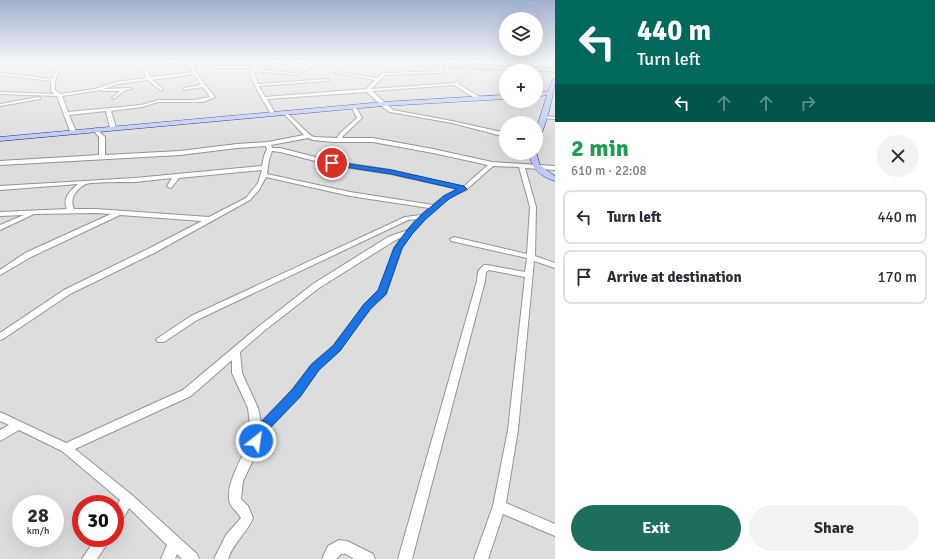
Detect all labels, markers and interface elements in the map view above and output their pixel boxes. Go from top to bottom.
map controls [499,12,543,160]
button: layers [499,12,543,56]
text: 440 m [637,14,711,48]
icon: left [571,16,623,68]
text: Turn left [637,48,700,70]
button: + [499,64,543,108]
icon: left [671,92,693,114]
icon: ahead [713,92,735,114]
icon: ahead [755,92,777,114]
icon: right [797,92,819,114]
button: − [499,116,543,160]
text: 2 min [571,133,629,163]
button: close [877,135,919,177]
pin [315,146,349,180]
icon: arrive [321,152,343,174]
text: 610 m · 22:08 [571,163,647,179]
icon: left [573,206,595,228]
text: Turn left [607,208,661,226]
text: 440 m [877,208,917,226]
icon: arrive [573,266,595,288]
text: Arrive at destination [607,268,742,286]
text: 170 m [877,268,917,286]
position arrow [235,420,277,462]
speed limit sign: 30 [72,495,124,547]
text: 28 [27,503,49,528]
button: Exit [571,505,741,551]
button: Share [749,505,919,551]
text: km/h [27,525,49,537]

